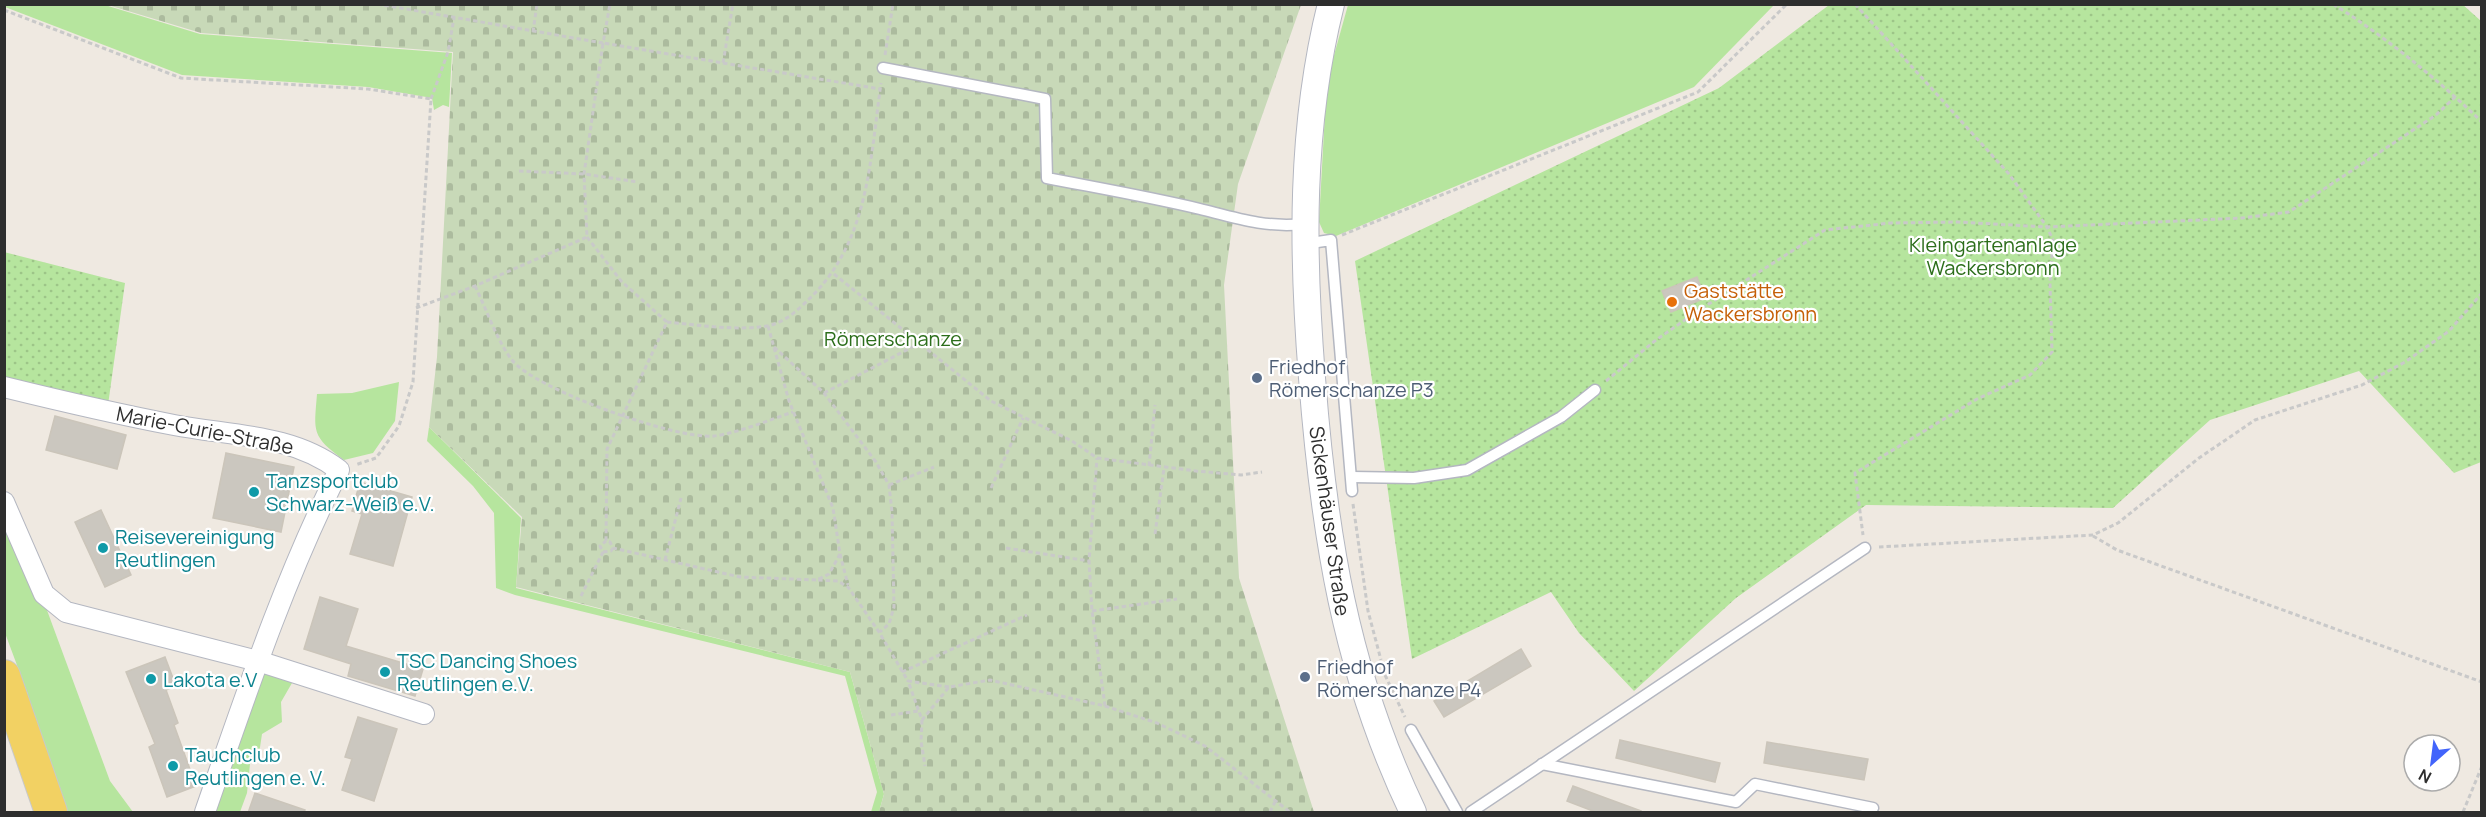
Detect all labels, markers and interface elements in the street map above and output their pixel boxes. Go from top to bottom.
park label: Kleingartenanlage Wackersbronn [1909,231,2077,281]
place label: Gaststätte Wackersbronn [1684,277,1817,327]
marker: Gaststätte Wackersbronn [1665,295,1679,309]
park label: Römerschanze [824,325,962,352]
place label: Friedhof Römerschanze P3 [1269,353,1434,403]
marker: Friedhof Römerschanze P3 [1250,371,1264,385]
street label: Marie-Curie-Straße [114,400,296,460]
street label: Sickenhäuser Straße [1303,424,1357,618]
place label: Tanzsportclub Schwarz-Weiß e.V. [266,467,435,517]
marker: Tanzsportclub Schwarz-Weiß e.V. [247,485,261,499]
place label: Reisevereinigung Reutlingen [115,523,275,573]
marker: Reisevereinigung Reutlingen [96,541,110,555]
place label: TSC Dancing Shoes Reutlingen e.V. [397,647,577,697]
place label: Friedhof Römerschanze P4 [1317,653,1482,703]
marker: TSC Dancing Shoes Reutlingen e.V. [378,665,392,679]
place label: Lakota e.V [163,666,257,693]
marker: Friedhof Römerschanze P4 [1298,670,1312,684]
marker: Lakota e.V [144,672,158,686]
north arrow [2402,733,2462,793]
place label: Tauchclub Reutlingen e. V. [185,741,326,791]
marker: Tauchclub Reutlingen e. V. [166,759,180,773]
text: N [2415,764,2435,789]

